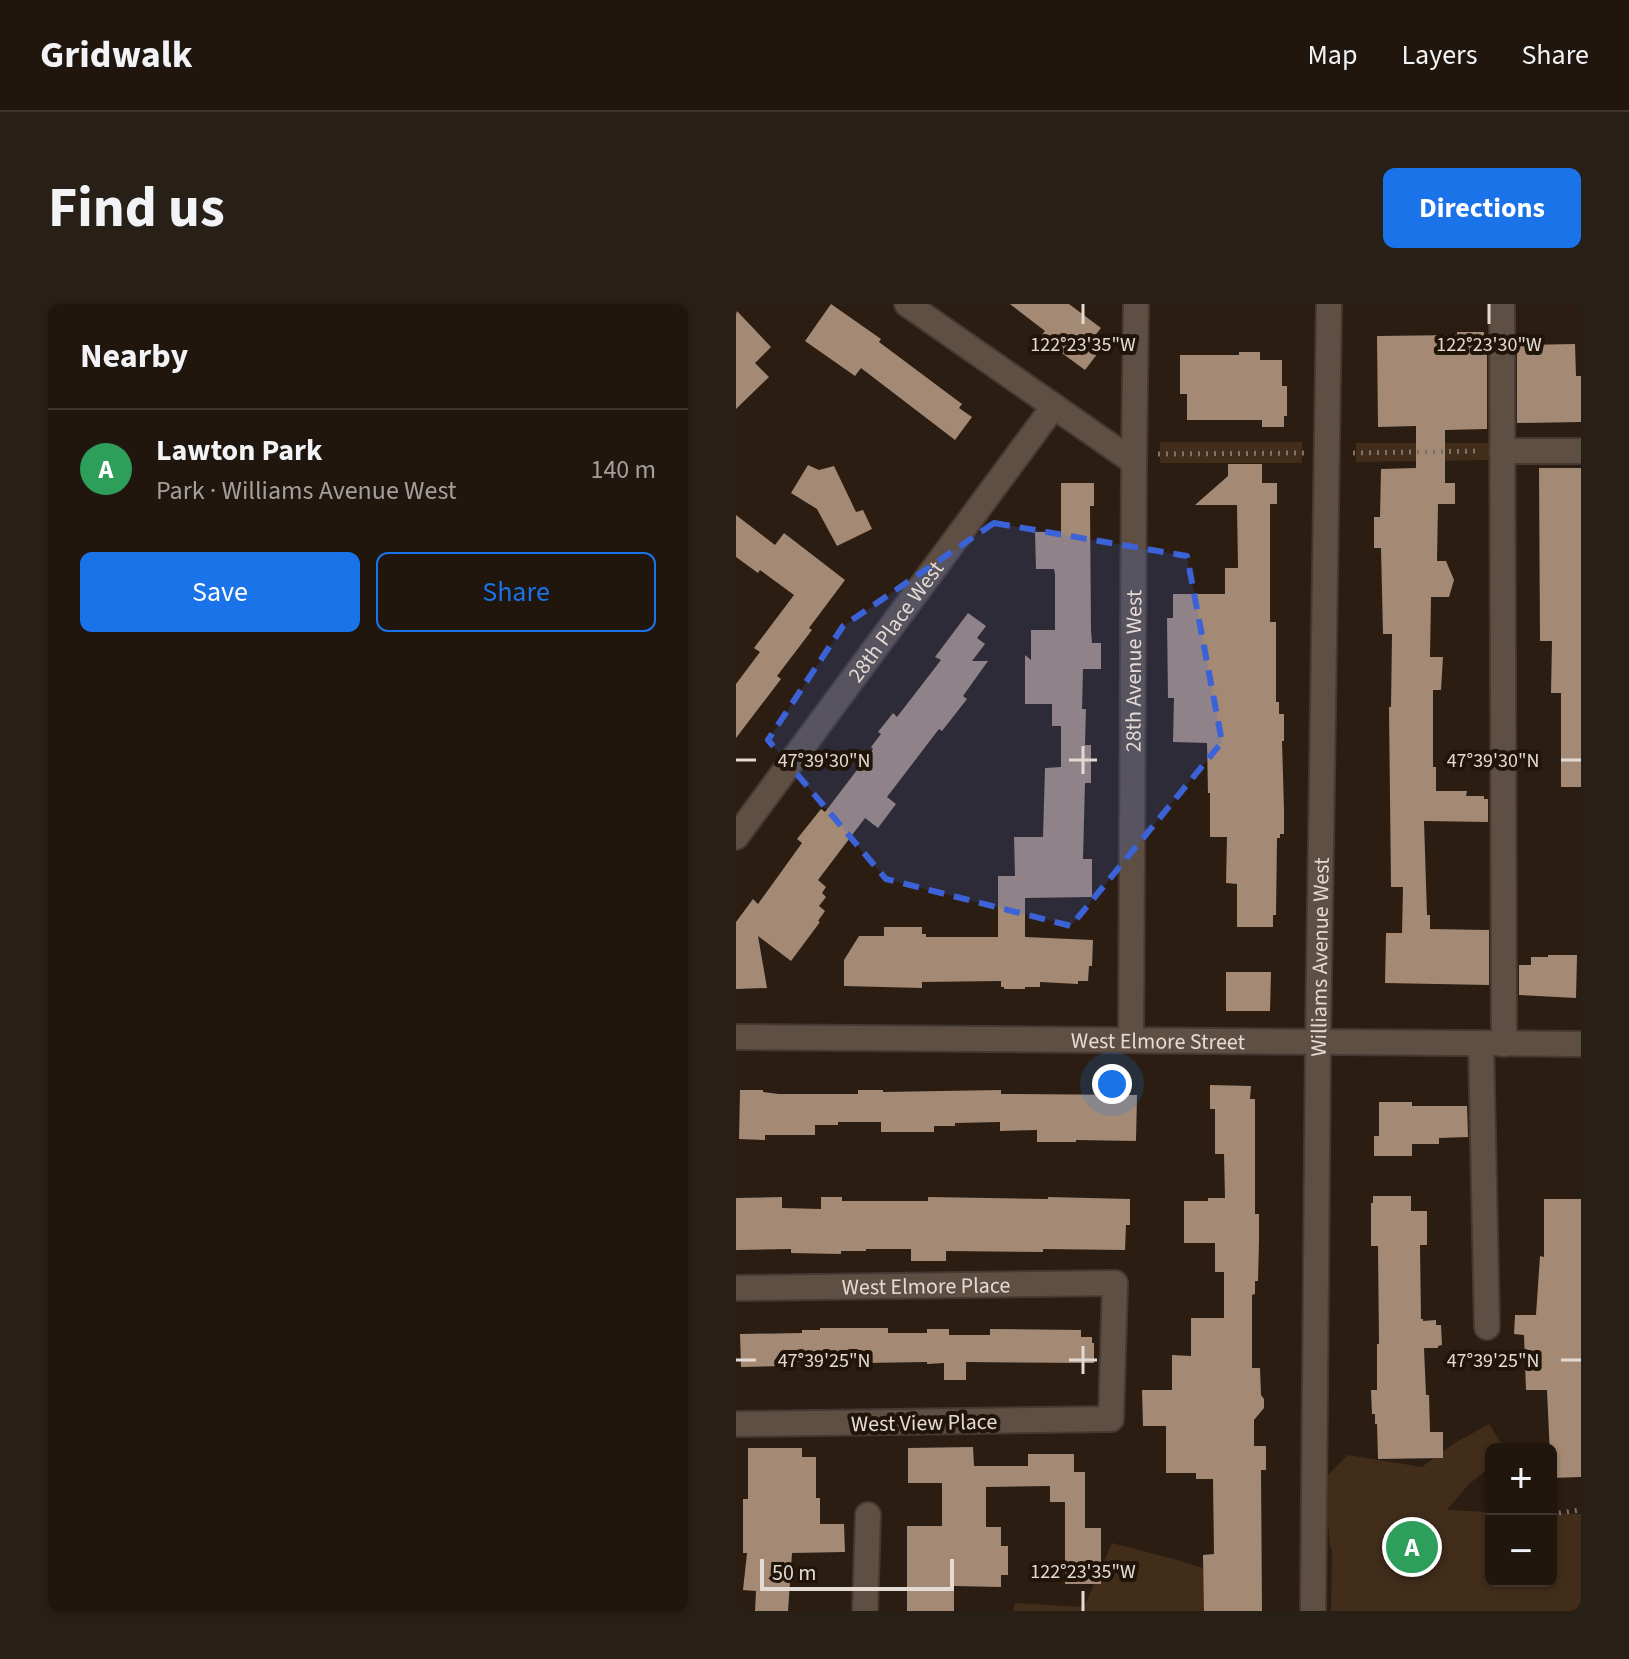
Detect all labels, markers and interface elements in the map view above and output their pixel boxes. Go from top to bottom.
text: Gridwalk [40,28,192,82]
text: Map [1307,35,1357,75]
text: Layers [1401,35,1477,75]
text: Share [1521,35,1589,75]
button: Directions [1383,168,1581,248]
text: Find us [48,169,225,248]
text: 122°23'35"W [1030,331,1136,359]
text: 122°23'30"W [1436,331,1542,359]
text: Nearby [80,332,188,381]
text: Lawton Park [156,429,322,472]
text: A [99,451,113,488]
text: 140 m [590,451,656,488]
text: Park · Williams Avenue West [156,472,457,509]
button: Save [80,552,360,632]
button: Share [376,552,656,632]
street label: 28th Place West [840,554,952,689]
street label: 28th Avenue West [1117,589,1150,752]
text: 47°39'30"N [778,747,870,775]
text: 47°39'30"N [1447,747,1539,775]
street label: Williams Avenue West [1303,857,1338,1057]
street label: West Elmore Street [1071,1025,1246,1058]
your location [1092,1064,1132,1104]
street label: West Elmore Place [841,1269,1011,1304]
text: 47°39'25"N [778,1347,870,1375]
text: 47°39'25"N [1447,1347,1539,1375]
street label: West View Place [851,1406,998,1440]
map controls [1485,1443,1557,1587]
button: + [1485,1443,1557,1515]
button: − [1485,1515,1557,1587]
pin: A [1386,1517,1438,1577]
scale bar [760,1555,954,1591]
text: 50 m [772,1557,817,1589]
text: 122°23'35"W [1030,1558,1136,1586]

